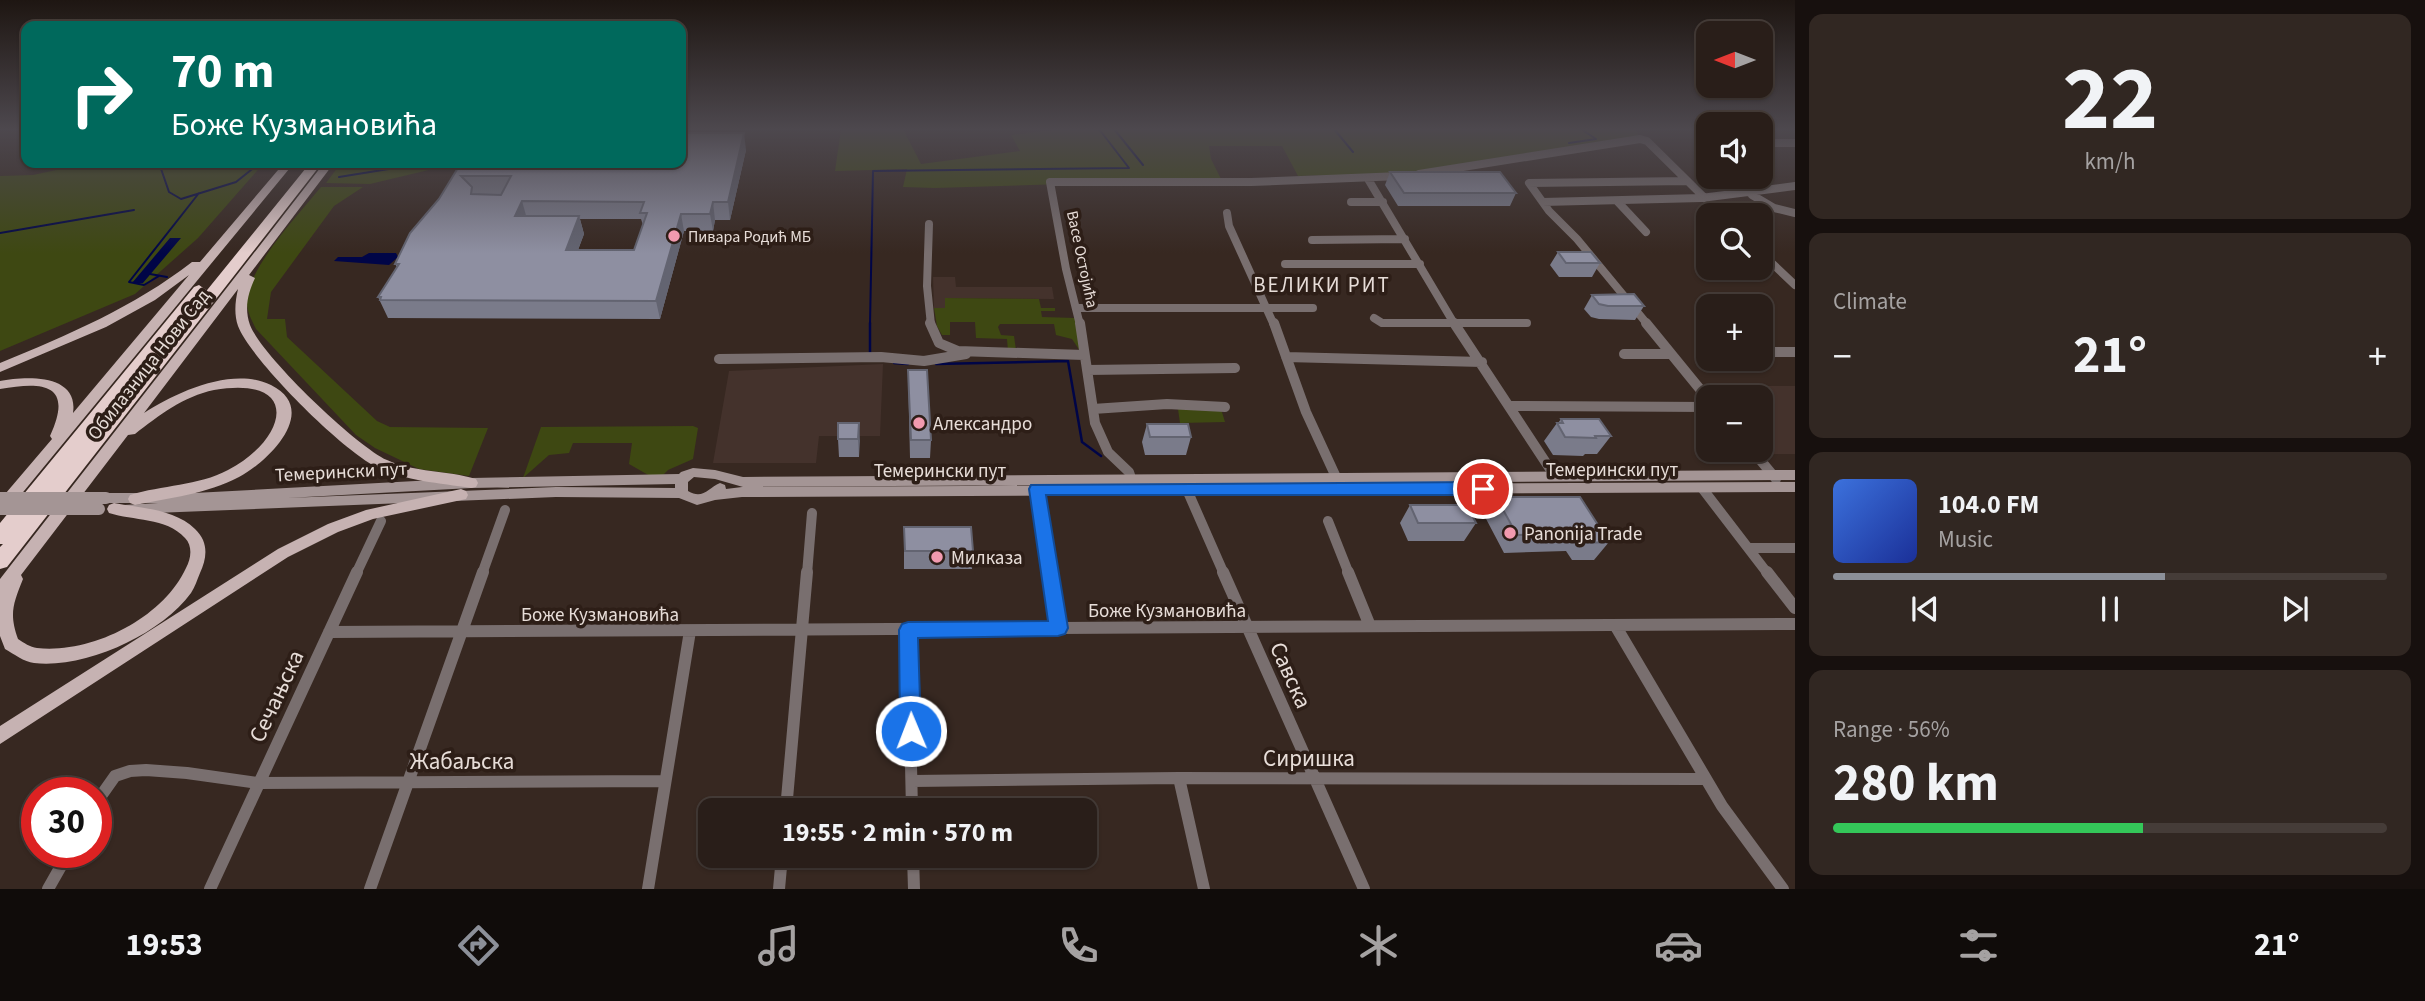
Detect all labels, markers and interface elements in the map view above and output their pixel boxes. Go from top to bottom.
north arrow [1696,21,1773,98]
map controls [1696,21,1773,462]
text: 22 [2062,35,2158,164]
text: 70 m [171,37,275,107]
icon: right [56,49,147,140]
text: Боже Кузмановића [171,102,437,148]
button: sound [1696,112,1773,189]
text: km/h [2084,145,2136,178]
button: search [1696,203,1773,280]
street label: Васе Остојића [1061,209,1103,310]
place label: Пивара Родић МБ [688,226,811,248]
marker: Пивара Родић МБ [666,228,682,244]
district label: ВЕЛИКИ РИТ [1253,270,1391,300]
street label: Обилазница Нови Сад [82,284,217,446]
text: Climate [1833,285,1907,318]
button: + [1696,294,1773,371]
text: 21° [2073,319,2147,393]
text: − [1833,330,1852,384]
text: + [2368,330,2387,384]
button: − [1696,385,1773,462]
place label: Александро [933,411,1032,438]
marker: Александро [911,415,927,431]
street label: Темерински пут [274,456,408,489]
street label: Темерински пут [1546,457,1678,484]
street label: Темерински пут [874,458,1006,485]
pin [1453,459,1513,519]
icon: arrive [1464,470,1502,508]
text: 104.0 FM [1938,486,2039,523]
place label: Panonija Trade [1524,521,1642,548]
text: Music [1938,523,1993,556]
marker: Panonija Trade [1502,525,1518,541]
place label: Милказа [951,545,1023,572]
marker: Милказа [929,549,945,565]
icon: previous [1906,590,1944,628]
icon: pause [2091,590,2129,628]
icon: next [2276,590,2314,628]
street label: Боже Кузмановића [1088,598,1246,625]
street label: Боже Кузмановића [521,602,679,629]
street label: Савска [1261,637,1320,714]
street label: Сечањска [241,645,312,748]
position arrow [874,694,948,768]
text: Range · 56% [1833,713,1950,746]
street label: Сиришка [1263,742,1355,775]
street label: Жабаљска [410,745,514,778]
text: 280 km [1833,747,1999,821]
speed limit sign: 30 [21,777,112,868]
text: 19:55 · 2 min · 570 m [782,814,1013,851]
icon: directions [454,921,503,970]
icon: music [754,921,803,970]
icon: phone [1054,921,1103,970]
icon: climate [1354,921,1403,970]
icon: car [1654,921,1703,970]
icon: filters [1954,921,2003,970]
text: 19:53 [126,922,203,968]
text: 21° [2254,922,2299,968]

